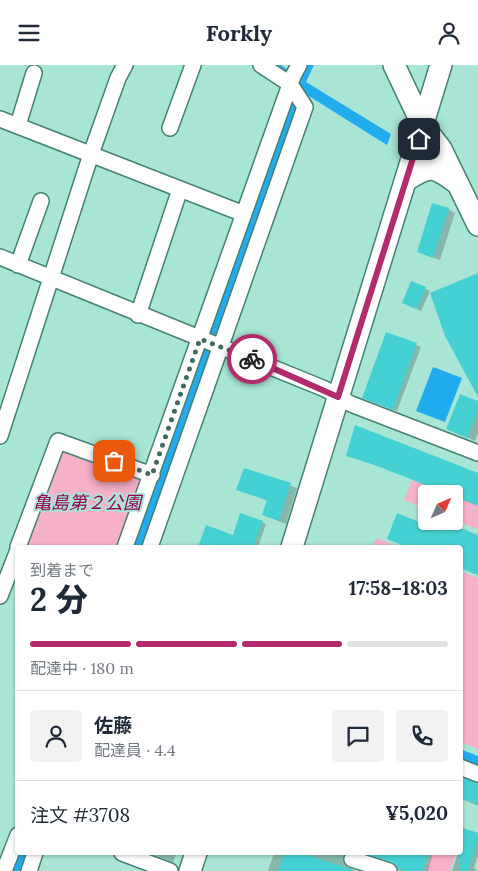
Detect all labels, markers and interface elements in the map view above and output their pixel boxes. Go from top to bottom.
icon: menu [15,19,43,47]
text: Forkly [206,19,272,47]
icon: person [435,19,463,47]
pin [398,118,440,160]
icon: home [405,125,433,153]
courier [227,334,277,384]
icon: bike [238,345,266,373]
pin [93,440,135,482]
icon: bag [100,447,128,475]
north arrow [418,485,462,530]
map controls [418,485,463,530]
park label: 亀島第２公園 [33,491,144,514]
text: 到着まで [30,560,94,580]
text: 17:58–18:03 [349,576,448,600]
text: 2 分 [30,579,87,620]
text: 配達中 · 180 m [30,658,134,678]
button: person [30,710,82,762]
button: chat [332,710,384,762]
button: phone [396,710,448,762]
text: 佐藤 [94,713,132,737]
text: 配達員 · 4.4 [94,740,176,760]
text: ¥5,020 [385,801,448,825]
text: 注文 #3708 [30,803,130,827]

